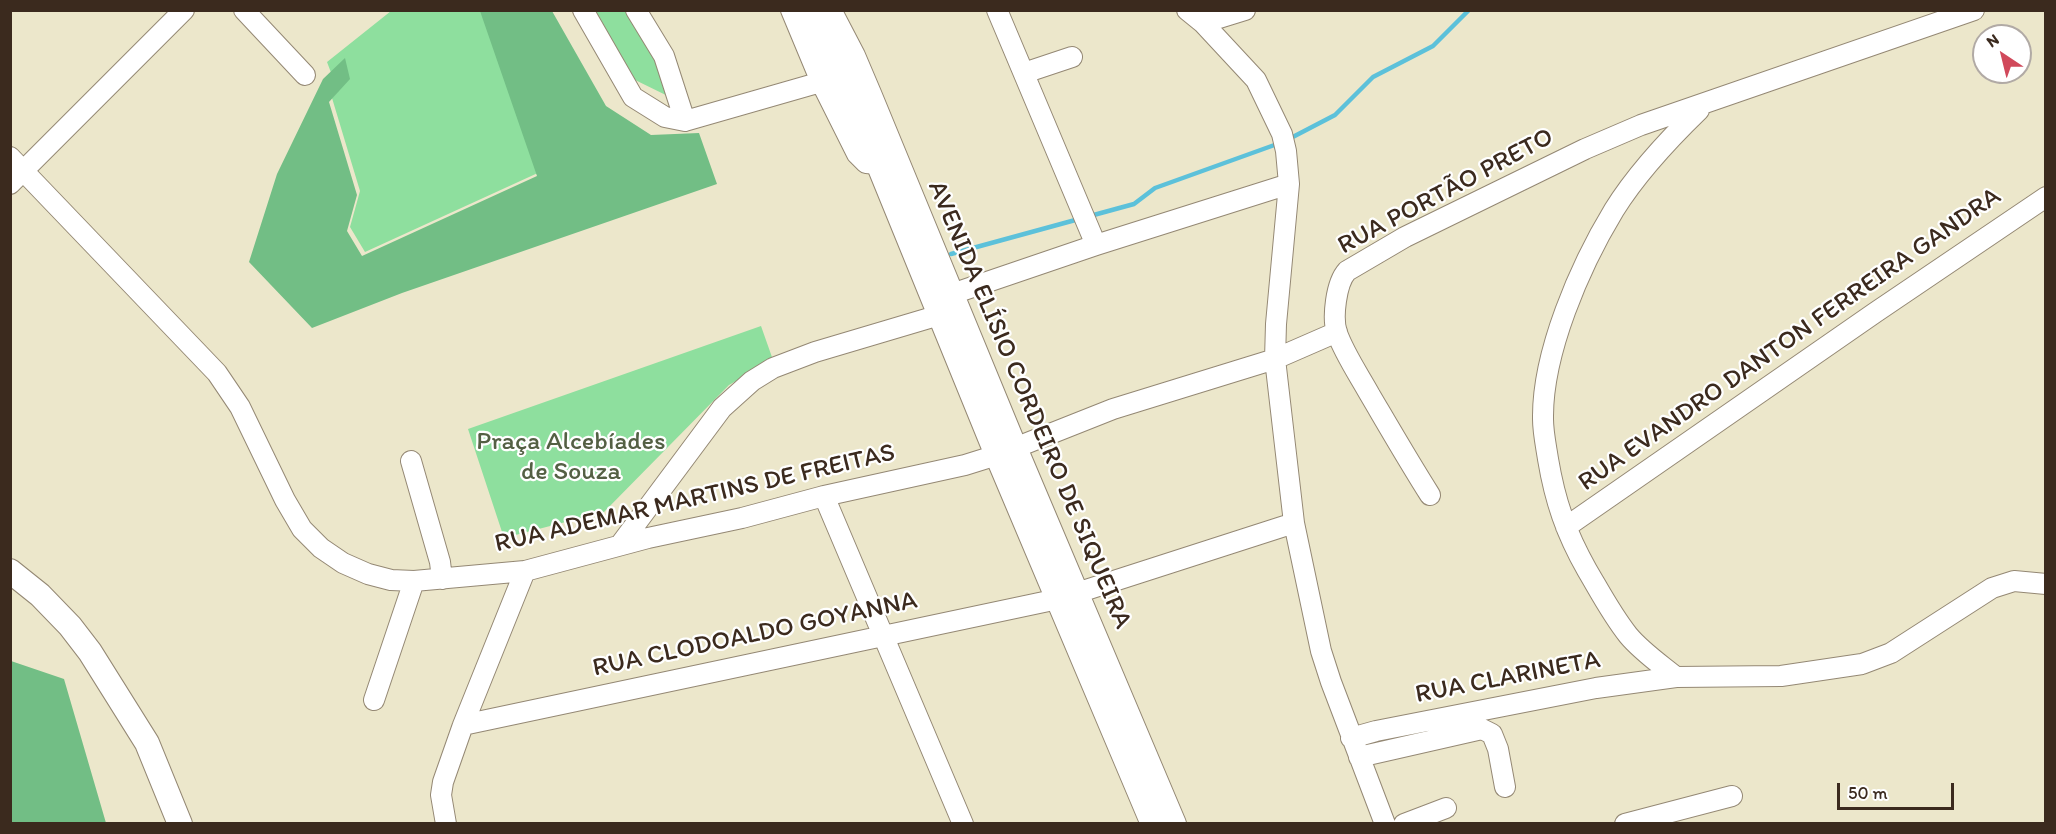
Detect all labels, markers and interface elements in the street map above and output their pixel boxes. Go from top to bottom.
north arrow [1972,24,2032,84]
text: N [1983,30,2002,51]
street label: RUA PORTÃO PRETO [1333,122,1559,262]
street label: AVENIDA ELÍSIO CORDEIRO DE SIQUEIRA [920,176,1138,634]
street label: RUA EVANDRO DANTON FERREIRA GANDRA [1573,181,2007,499]
park label: Praça Alcebíades de Souza [476,426,666,488]
street label: RUA ADEMAR MARTINS DE FREITAS [492,438,898,560]
street label: RUA CLODOALDO GOYANNA [590,585,920,685]
street label: RUA CLARINETA [1413,645,1603,711]
scale bar [1840,771,1957,809]
text: 50 m [1848,782,1888,804]

